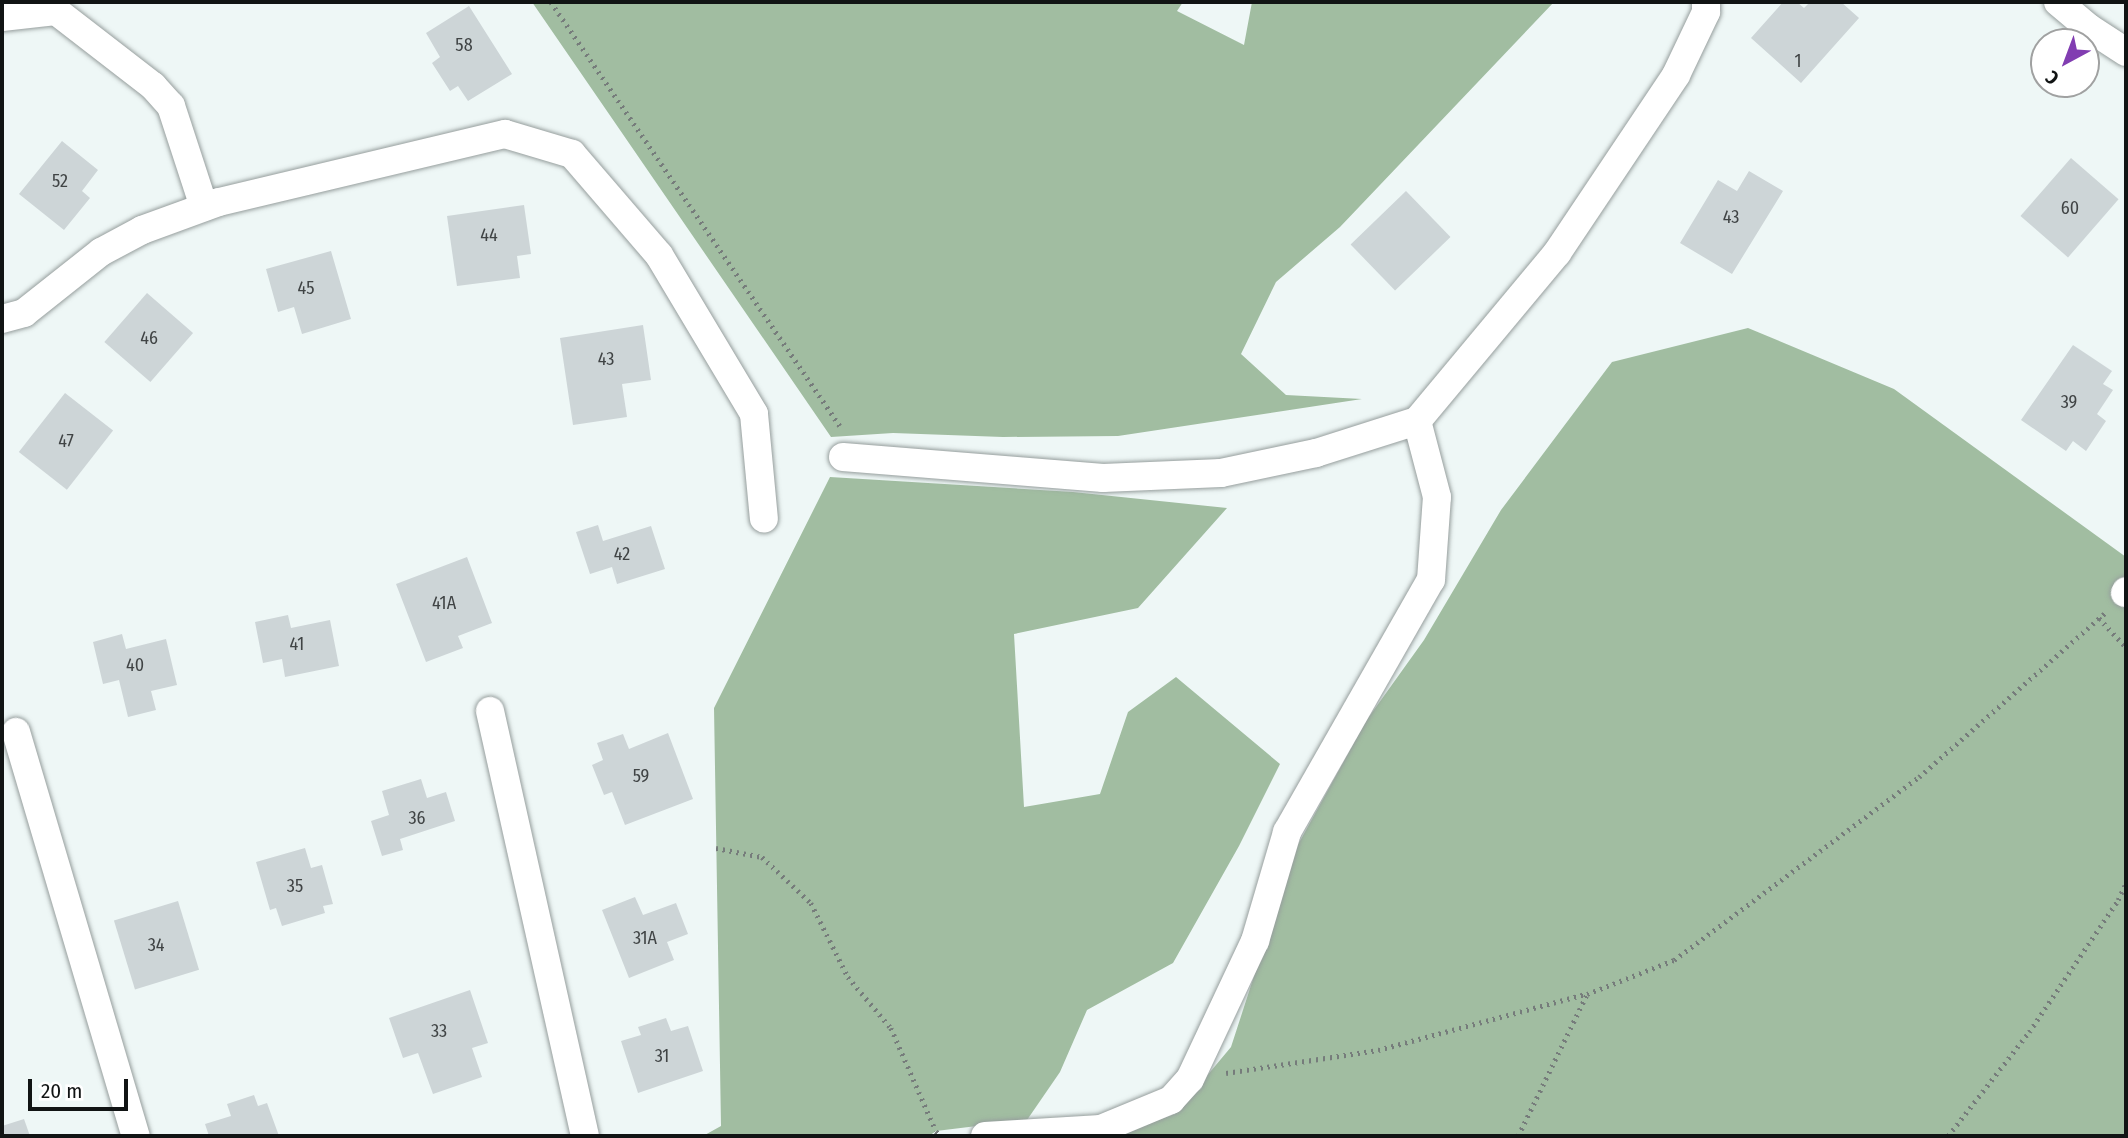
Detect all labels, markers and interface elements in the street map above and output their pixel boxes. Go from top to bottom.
north arrow [2030,28,2100,98]
house number: 58 [455,34,473,56]
house number: 1 [1794,50,1802,72]
text: С [2041,66,2064,90]
house number: 52 [52,170,68,192]
house number: 60 [2061,197,2079,219]
house number: 43 [1723,206,1739,228]
house number: 44 [480,224,498,246]
house number: 45 [298,277,314,299]
house number: 46 [140,327,158,349]
house number: 43 [598,348,614,370]
house number: 39 [2061,391,2077,413]
house number: 47 [58,430,74,452]
house number: 42 [614,543,630,565]
house number: 41А [432,592,456,614]
house number: 41 [290,633,304,655]
house number: 40 [126,654,144,676]
house number: 59 [633,765,649,787]
house number: 36 [408,807,426,829]
house number: 35 [287,875,303,897]
house number: 31А [633,927,657,949]
house number: 34 [148,934,164,956]
house number: 33 [431,1020,447,1042]
house number: 31 [655,1045,669,1067]
scale bar [32,1064,131,1108]
text: 20 m [41,1078,82,1104]

